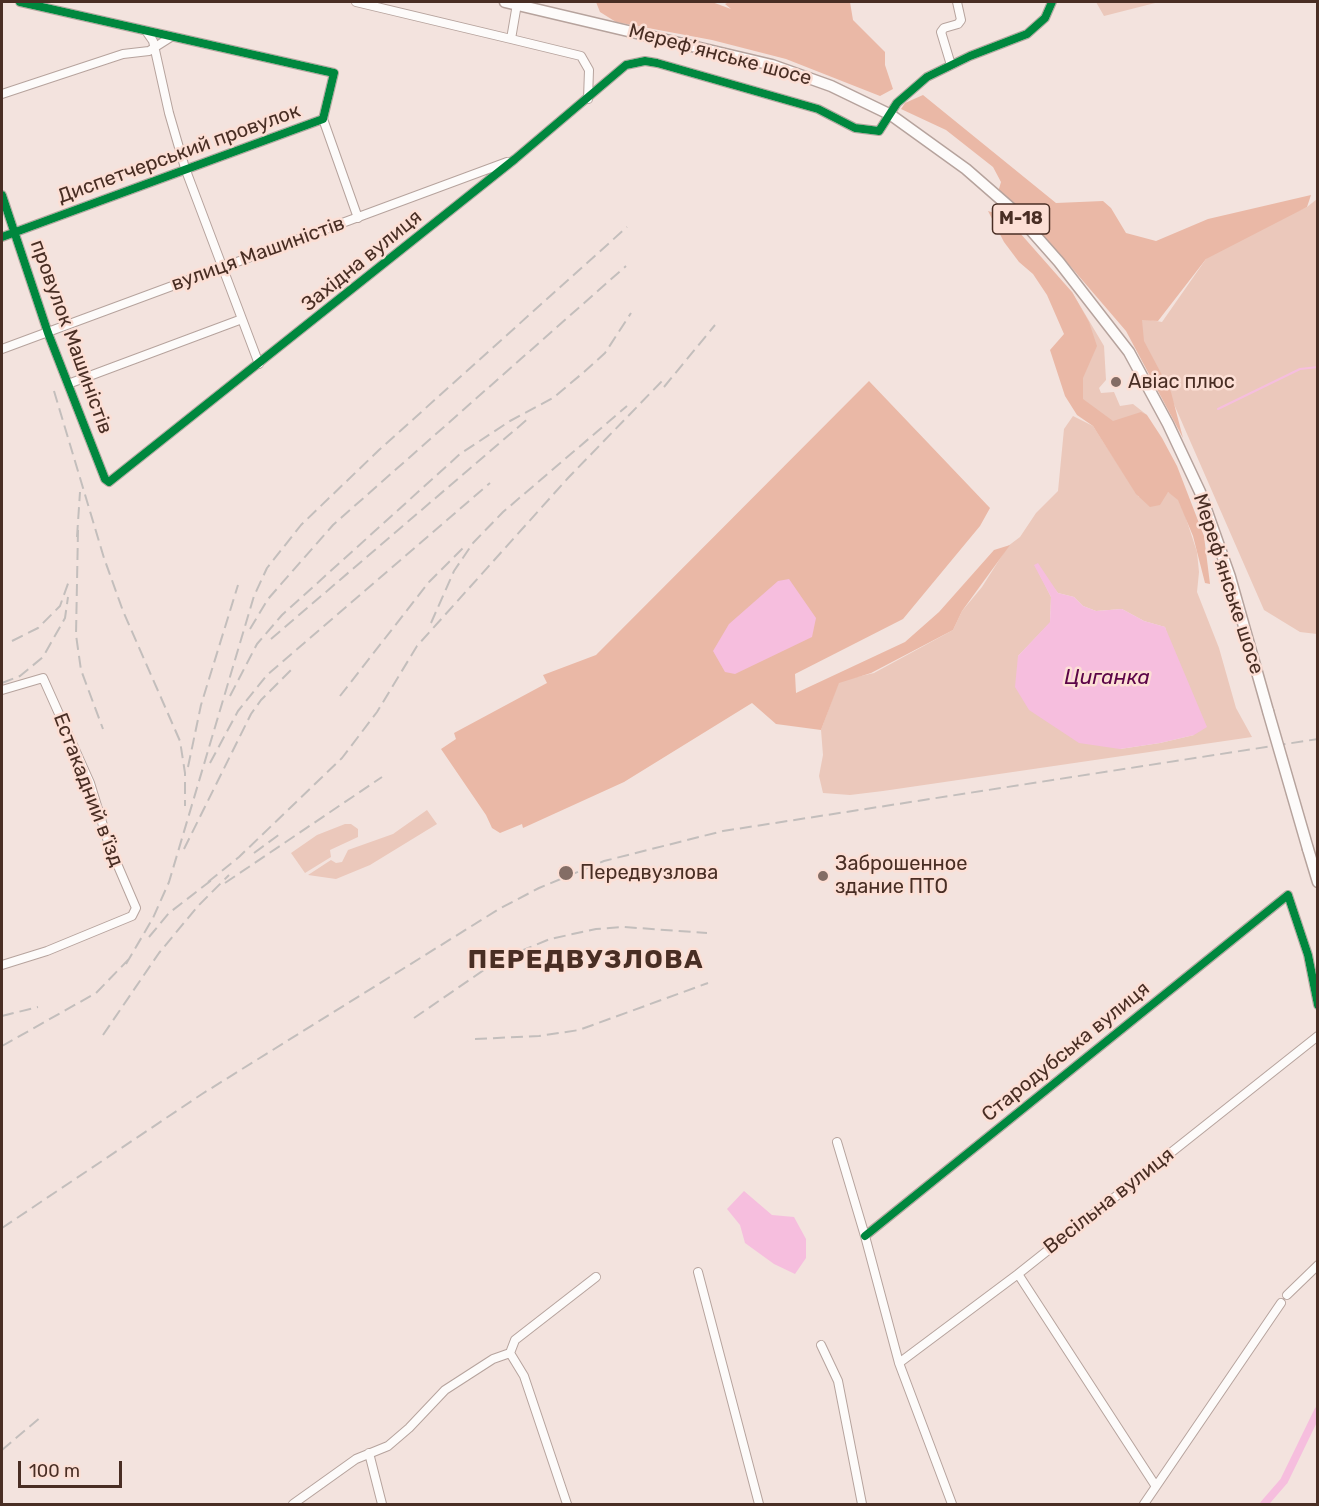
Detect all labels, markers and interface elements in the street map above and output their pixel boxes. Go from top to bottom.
street label: Мереф’янське шосе [626,19,814,91]
street label: Диспетчерський провулок [54,99,304,209]
road number: М-18 [992,204,1050,234]
street label: Західна вулиця [297,205,427,317]
street label: вулиця Машиністів [168,211,348,297]
street label: провулок Машиністів [25,237,117,437]
place label: Авіас плюс [1128,370,1235,394]
marker: Авіас плюс [1109,375,1123,389]
street label: Мереф’янське шосе [1187,491,1269,677]
water label: Циганка [1064,665,1150,691]
street label: Естакадний в’їзд [48,710,128,870]
place label: Заброшенное здание ПТО [835,852,967,899]
place label: Передвузлова [580,861,718,885]
marker: Передвузлова [557,864,575,882]
marker: Заброшенное здание ПТО [816,869,830,883]
district label: ПЕРЕДВУЗЛОВА [468,944,704,976]
street label: Стародубська вулиця [977,977,1155,1127]
street label: Весільна вулиця [1039,1143,1179,1259]
scale bar [21,1449,124,1487]
text: 100 m [29,1460,80,1482]

